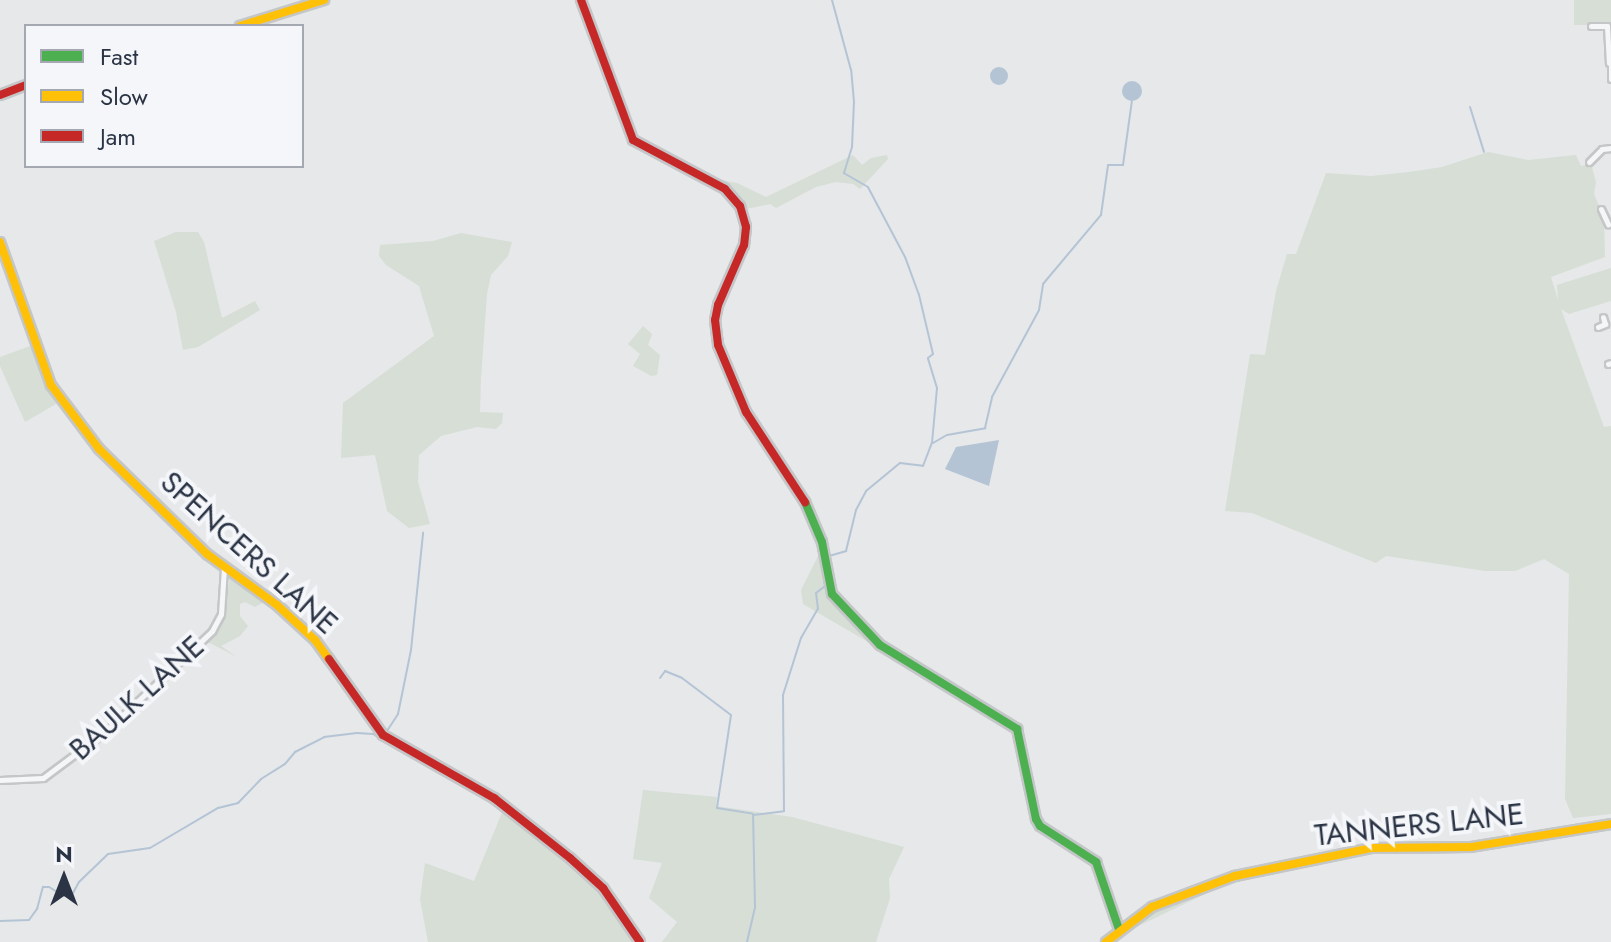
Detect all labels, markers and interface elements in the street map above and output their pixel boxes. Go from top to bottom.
legend [24,24,304,168]
text: Fast [100,39,138,74]
text: Slow [100,79,148,114]
text: Jam [100,119,136,154]
street label: SPENCERS LANE [153,464,345,642]
street label: BAULK LANE [62,628,212,768]
street label: TANNERS LANE [1313,796,1525,854]
north arrow [24,838,104,918]
text: N [55,838,73,870]

